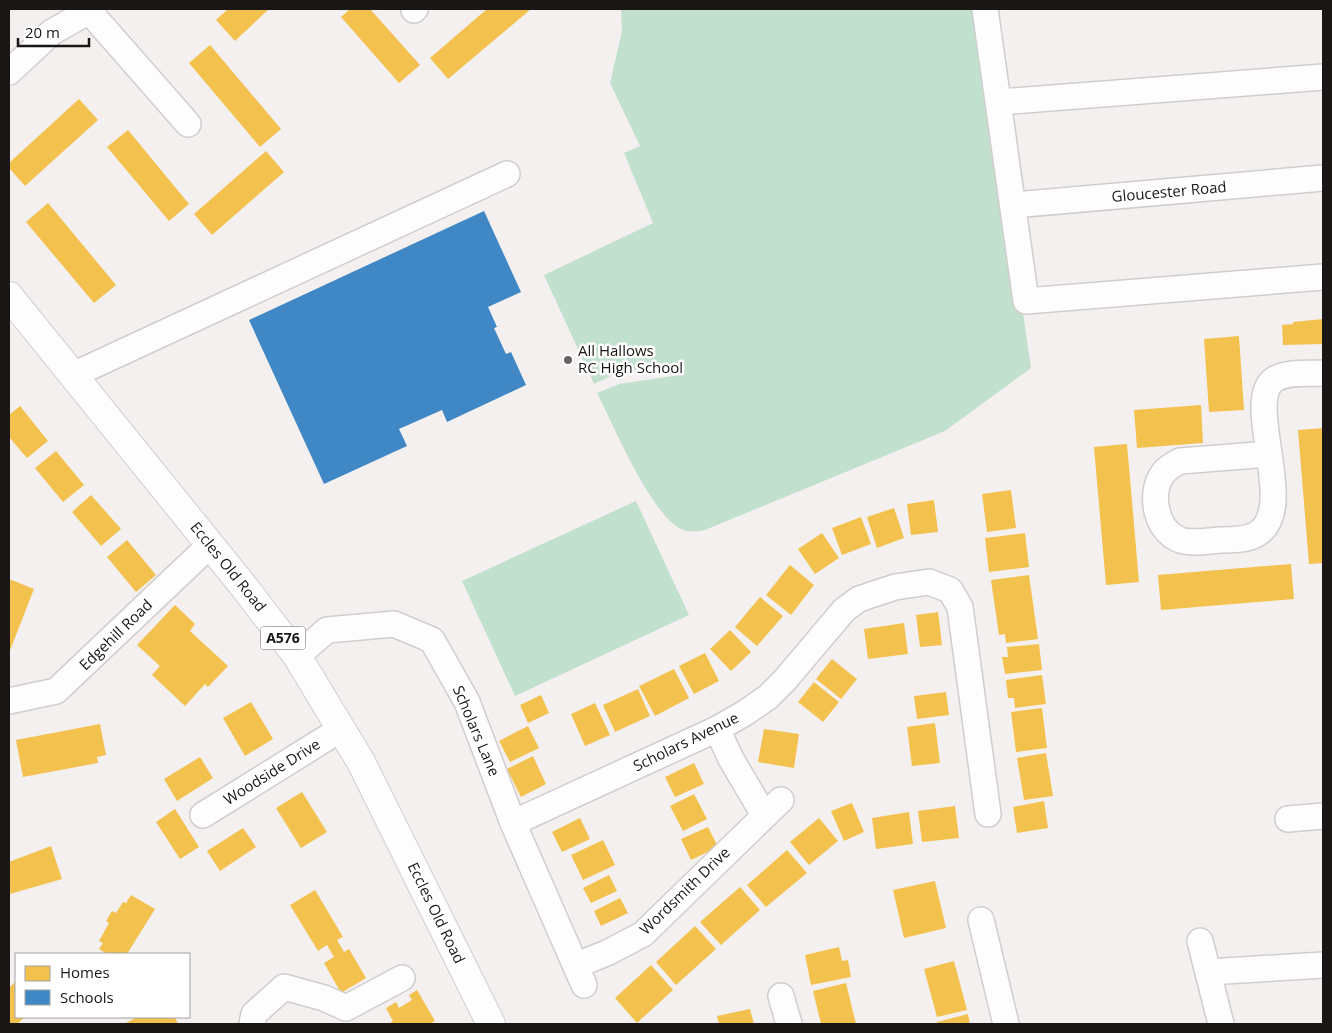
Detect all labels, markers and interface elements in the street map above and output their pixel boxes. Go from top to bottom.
scale bar [18,15,89,47]
text: 20 m [25,22,60,42]
street label: Gloucester Road [1111,176,1227,206]
place label: All Hallows RC High School [578,340,683,377]
marker: All Hallows RC High School [562,354,574,366]
street label: Eccles Old Road [186,517,271,616]
street label: Edgehill Road [74,594,156,674]
road number: A576 [260,626,306,650]
street label: Scholars Lane [449,682,505,779]
street label: Scholars Avenue [629,707,742,775]
street label: Woodside Drive [219,733,324,809]
street label: Wordsmith Drive [635,842,734,939]
street label: Eccles Old Road [404,859,470,967]
legend [15,953,190,1018]
text: Homes [60,962,110,982]
text: Schools [60,987,114,1007]

